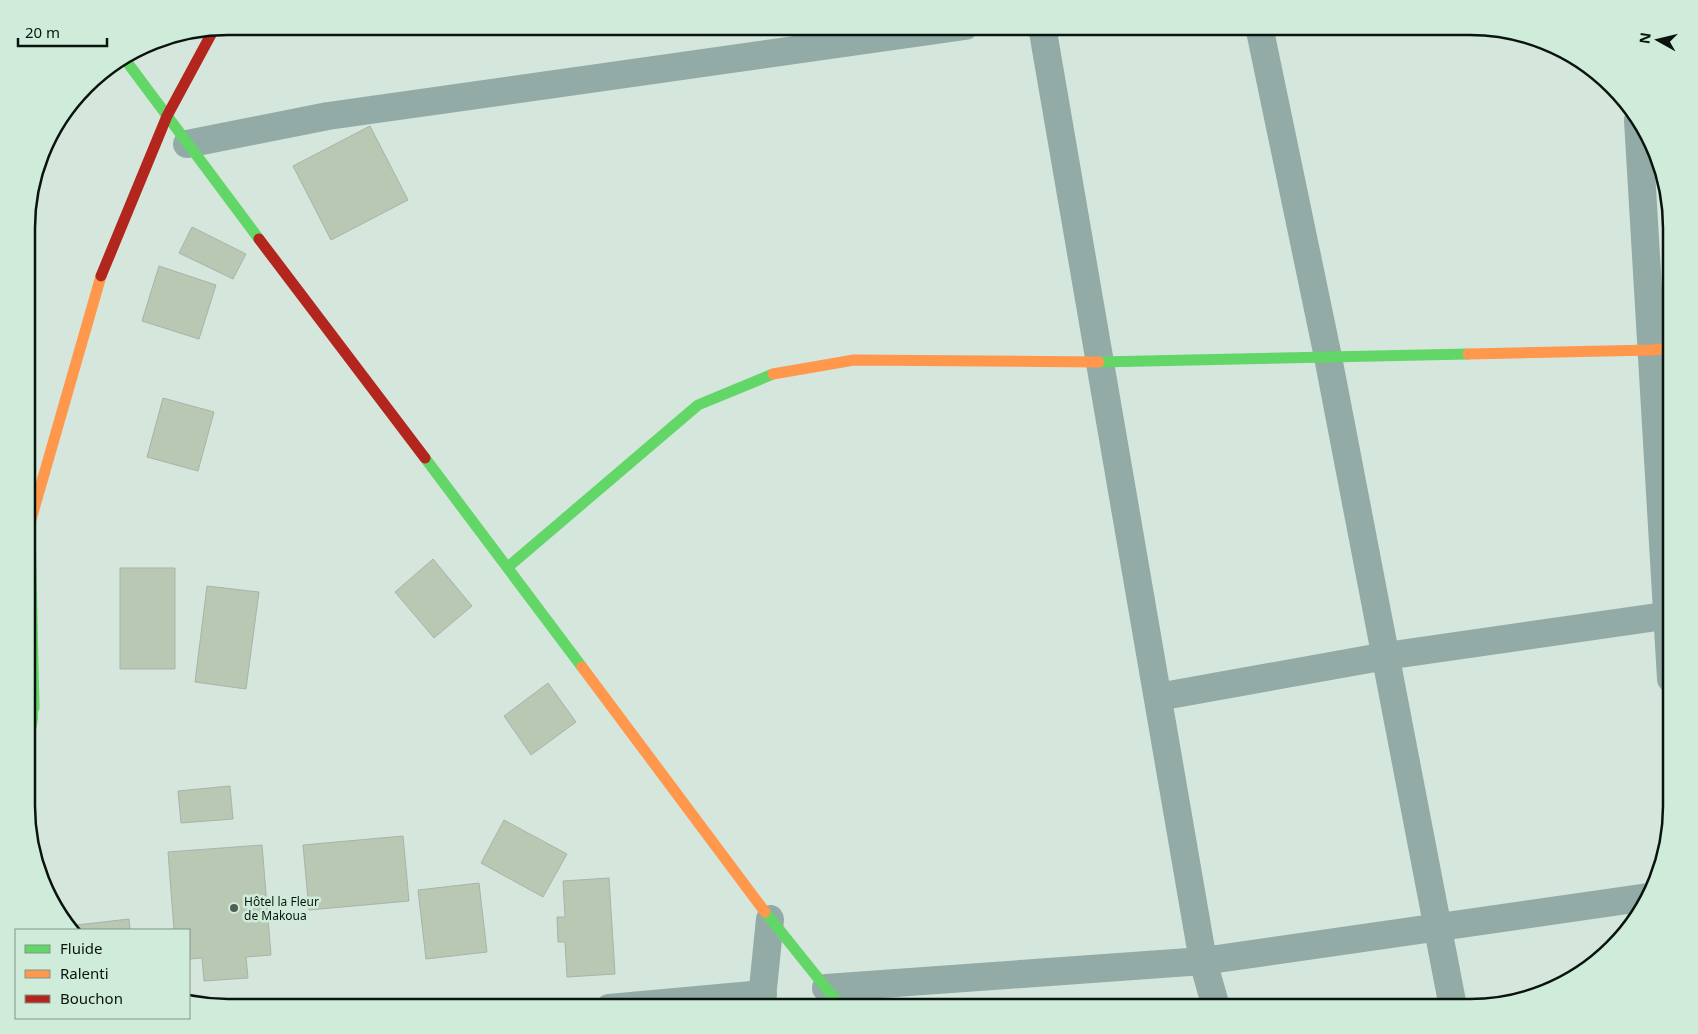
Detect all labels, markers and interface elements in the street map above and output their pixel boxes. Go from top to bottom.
scale bar [18,15,106,47]
north arrow [1633,15,1683,65]
text: 20 m [25,22,60,42]
text: N [1634,31,1655,45]
place label: Hôtel la Fleur de Makoua [244,893,319,924]
marker: Hôtel la Fleur de Makoua [228,902,240,914]
legend [15,929,190,1019]
text: Fluide [60,938,102,958]
text: Ralenti [60,963,109,983]
text: Bouchon [60,988,123,1008]

